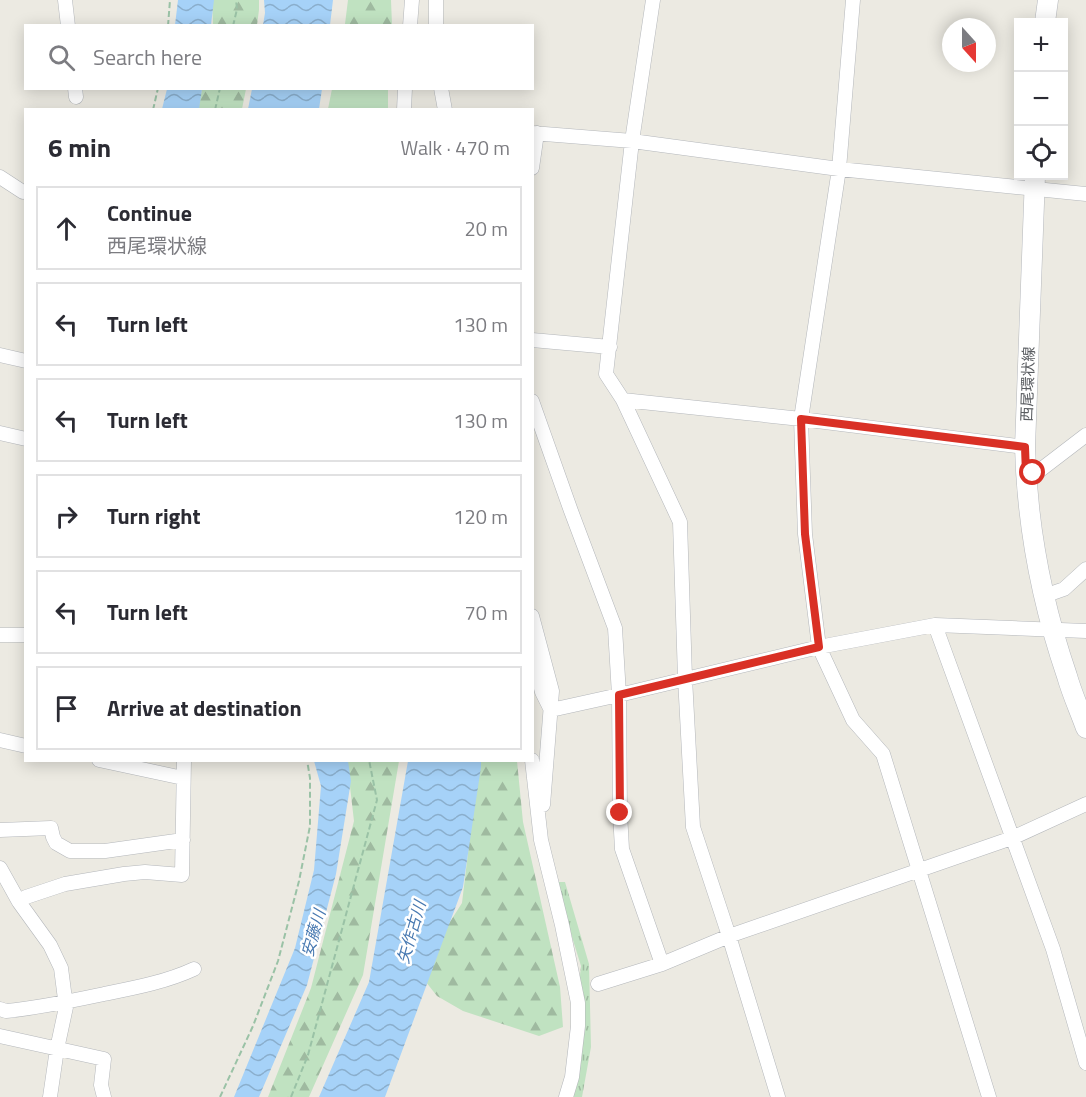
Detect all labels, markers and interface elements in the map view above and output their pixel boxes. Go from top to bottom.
north arrow [942,18,996,72]
map controls [1014,18,1068,180]
button: + [1014,18,1068,72]
search box [24,24,534,90]
text: Search here [93,40,202,74]
icon: search [45,41,78,74]
button: − [1014,72,1068,126]
button: locate [1014,126,1068,180]
text: 6 min [48,128,111,167]
text: Walk · 470 m [401,132,510,163]
text: Continue [107,196,192,230]
icon: ahead [50,212,83,245]
text: 20 m [464,213,508,244]
text: 西尾環状線 [107,230,207,261]
text: Turn left [107,307,188,341]
icon: left [50,308,83,341]
text: 130 m [453,309,508,340]
street label: 西尾環状線 [1015,346,1040,422]
text: Turn left [107,403,188,437]
icon: left [50,404,83,437]
text: 130 m [453,405,508,436]
route start [1019,459,1045,485]
text: Turn right [107,499,201,533]
icon: right [50,500,83,533]
text: 120 m [453,501,508,532]
text: Turn left [107,595,188,629]
icon: left [50,596,83,629]
text: 70 m [464,597,508,628]
text: Arrive at destination [107,691,302,725]
icon: arrive [50,692,83,725]
route end [606,799,632,825]
water label: 矢作古川 [391,896,432,966]
water label: 安藤川 [295,905,332,959]

